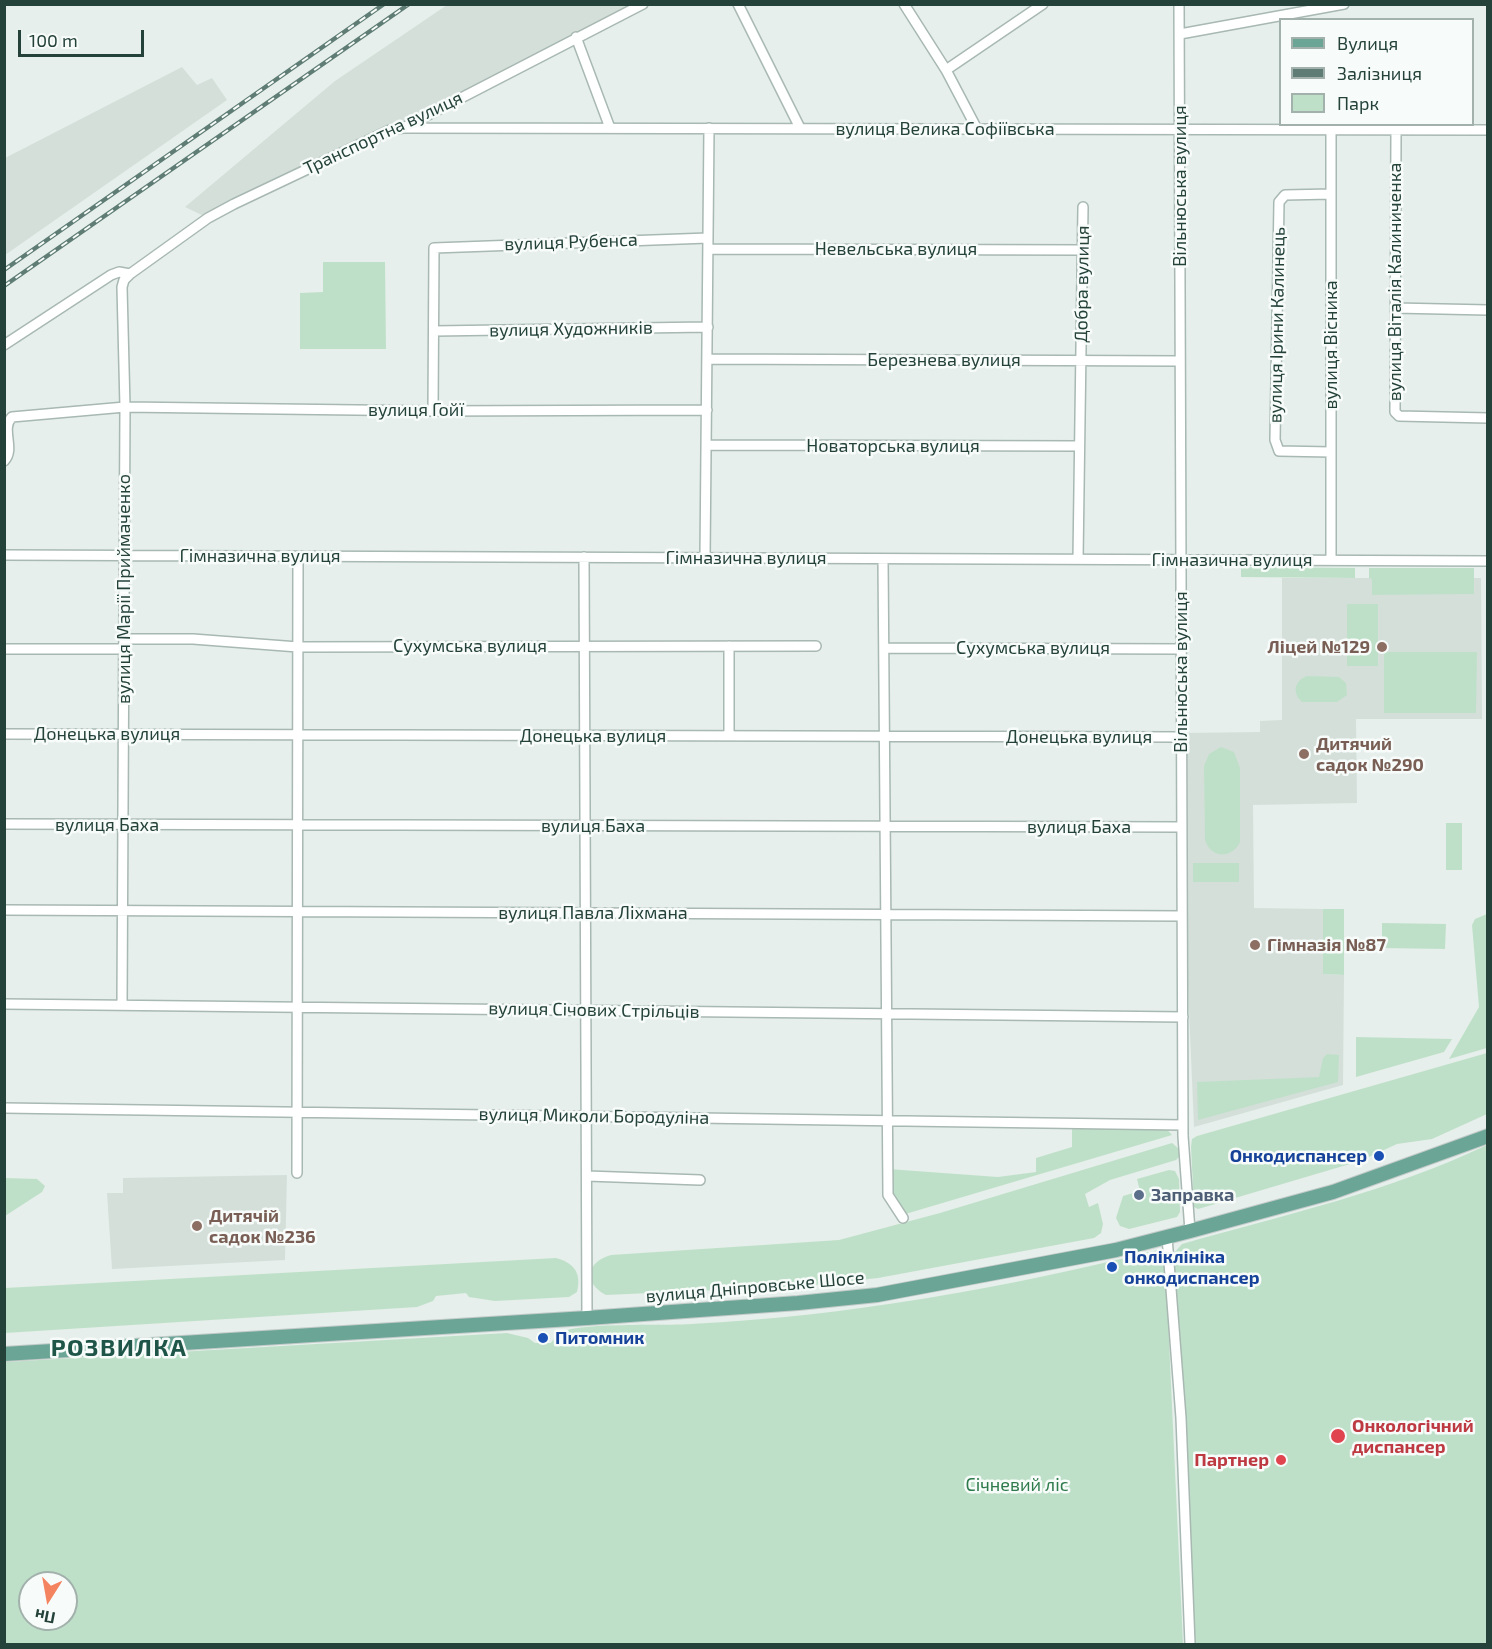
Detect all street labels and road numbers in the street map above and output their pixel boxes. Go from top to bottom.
street label: Транспортна вулиця [300,87,466,179]
street label: Вільнюська вулиця [1169,105,1191,267]
street label: вулиця Велика Софіївська [835,118,1055,140]
street label: вулиця Віталія Калиниченка [1384,163,1406,401]
street label: Добра вулиця [1070,225,1094,343]
street label: вулиця Ірини Калинець [1264,227,1290,423]
street label: вулиця Рубенса [504,229,638,255]
street label: Невельська вулиця [815,238,977,260]
street label: вулиця Вісника [1320,280,1342,410]
street label: вулиця Художників [489,317,653,341]
street label: Березнева вулиця [867,349,1021,371]
street label: вулиця Гойї [368,399,464,421]
street label: Новаторська вулиця [806,435,980,457]
street label: вулиця Марії Приймаченко [113,474,135,704]
street label: Гімназична вулиця [179,545,341,567]
street label: Гімназична вулиця [665,547,827,569]
street label: Гімназична вулиця [1151,549,1313,571]
street label: Вільнюська вулиця [1170,591,1192,753]
street label: Сухумська вулиця [393,635,547,657]
street label: Сухумська вулиця [956,637,1110,659]
street label: Донецька вулиця [34,723,180,745]
street label: Донецька вулиця [520,725,666,747]
street label: Донецька вулиця [1006,726,1152,748]
street label: вулиця Баха [55,814,159,836]
street label: вулиця Баха [541,815,645,837]
street label: вулиця Баха [1027,816,1131,838]
street label: вулиця Павла Ліхмана [498,902,688,924]
street label: вулиця Січових Стрільців [488,997,700,1023]
street label: вулиця Миколи Бородуліна [478,1103,710,1129]
street label: вулиця Дніпровське Шосе [645,1267,865,1307]

